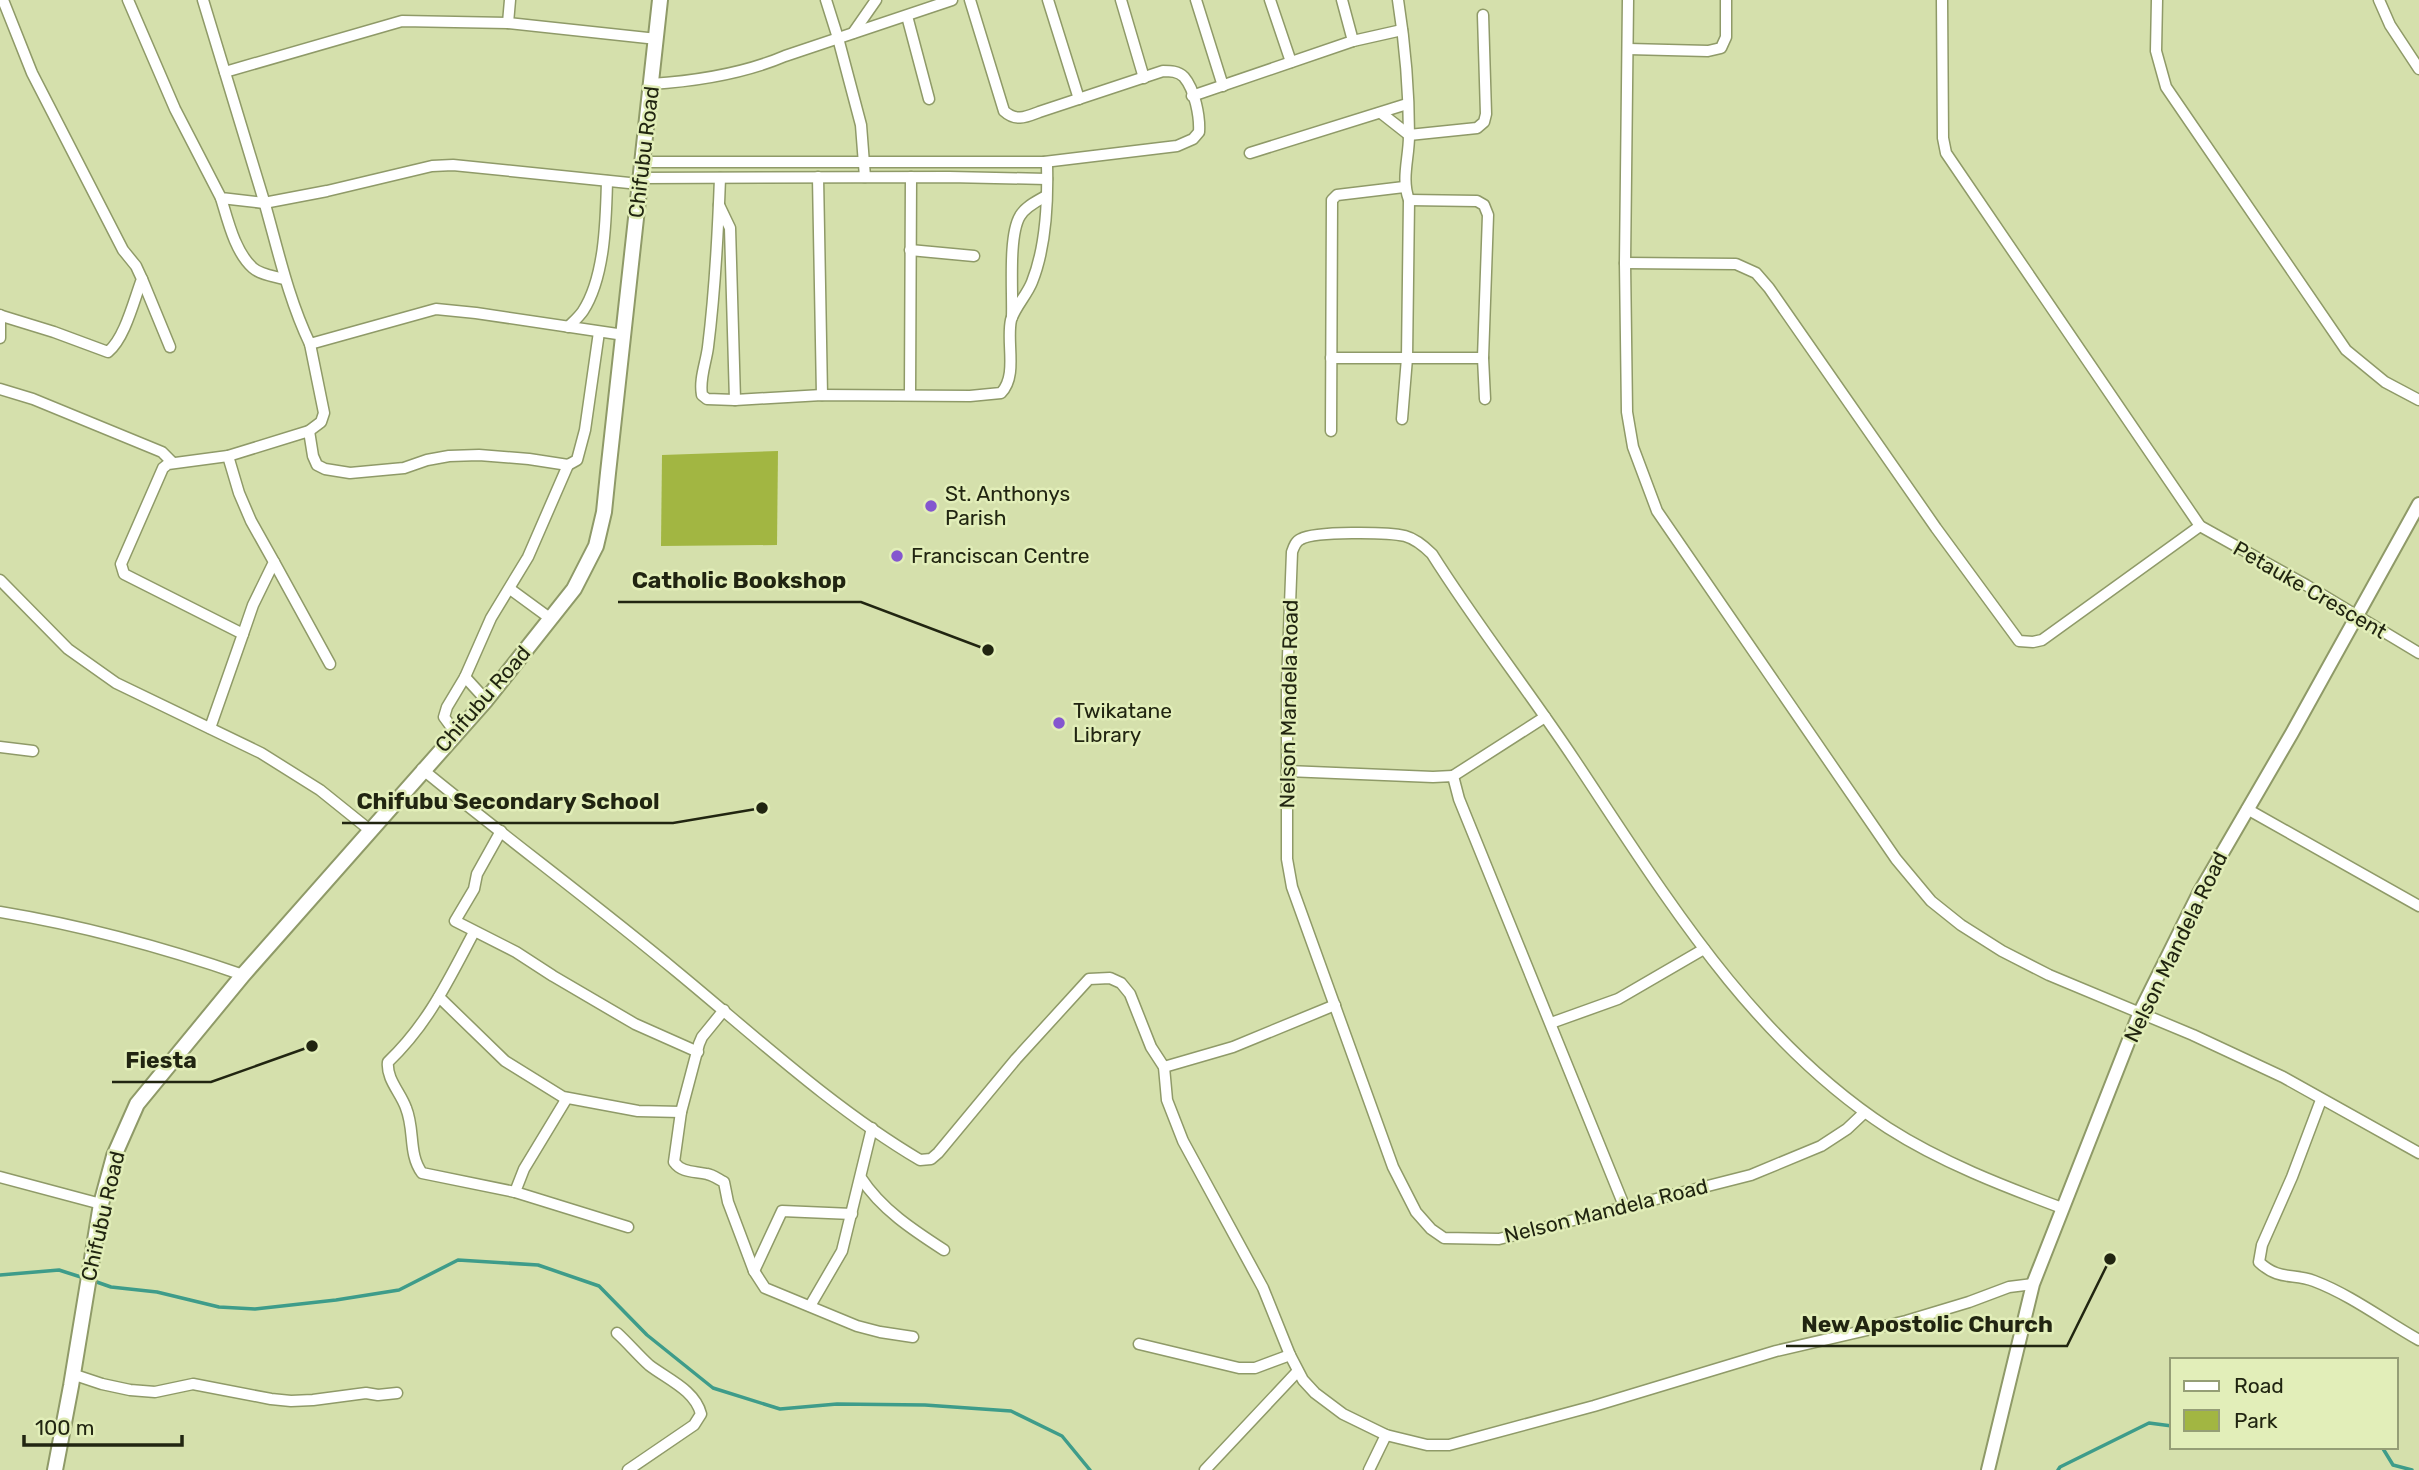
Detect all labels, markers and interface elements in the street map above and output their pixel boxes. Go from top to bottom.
street label: Chifubu Road [623,85,664,219]
place label: St. Anthonys Parish [945,481,1070,530]
marker: St. Anthonys Parish [923,498,939,514]
street label: Petauke Crescent [2229,535,2391,644]
place label: Franciscan Centre [911,543,1090,568]
marker: Franciscan Centre [889,548,905,564]
callout: Catholic Bookshop [618,558,861,602]
text: Catholic Bookshop [632,566,846,594]
street label: Nelson Mandela Road [1274,599,1303,809]
street label: Chifubu Road [430,640,536,757]
place label: Twikatane Library [1073,698,1172,747]
marker: Twikatane Library [1051,715,1067,731]
callout: Chifubu Secondary School [342,779,673,823]
text: Chifubu Secondary School [356,787,660,815]
street label: Nelson Mandela Road [2119,847,2233,1046]
callout: Fiesta [112,1038,211,1082]
text: Fiesta [125,1046,197,1074]
street label: Chifubu Road [75,1148,130,1283]
street label: Nelson Mandela Road [1501,1173,1710,1248]
callout: New Apostolic Church [1786,1302,2067,1346]
text: New Apostolic Church [1801,1310,2053,1338]
legend [2170,1358,2398,1449]
text: Road [2234,1373,2284,1398]
scale bar [24,1404,182,1448]
text: Park [2234,1408,2278,1433]
text: 100 m [35,1415,94,1440]

